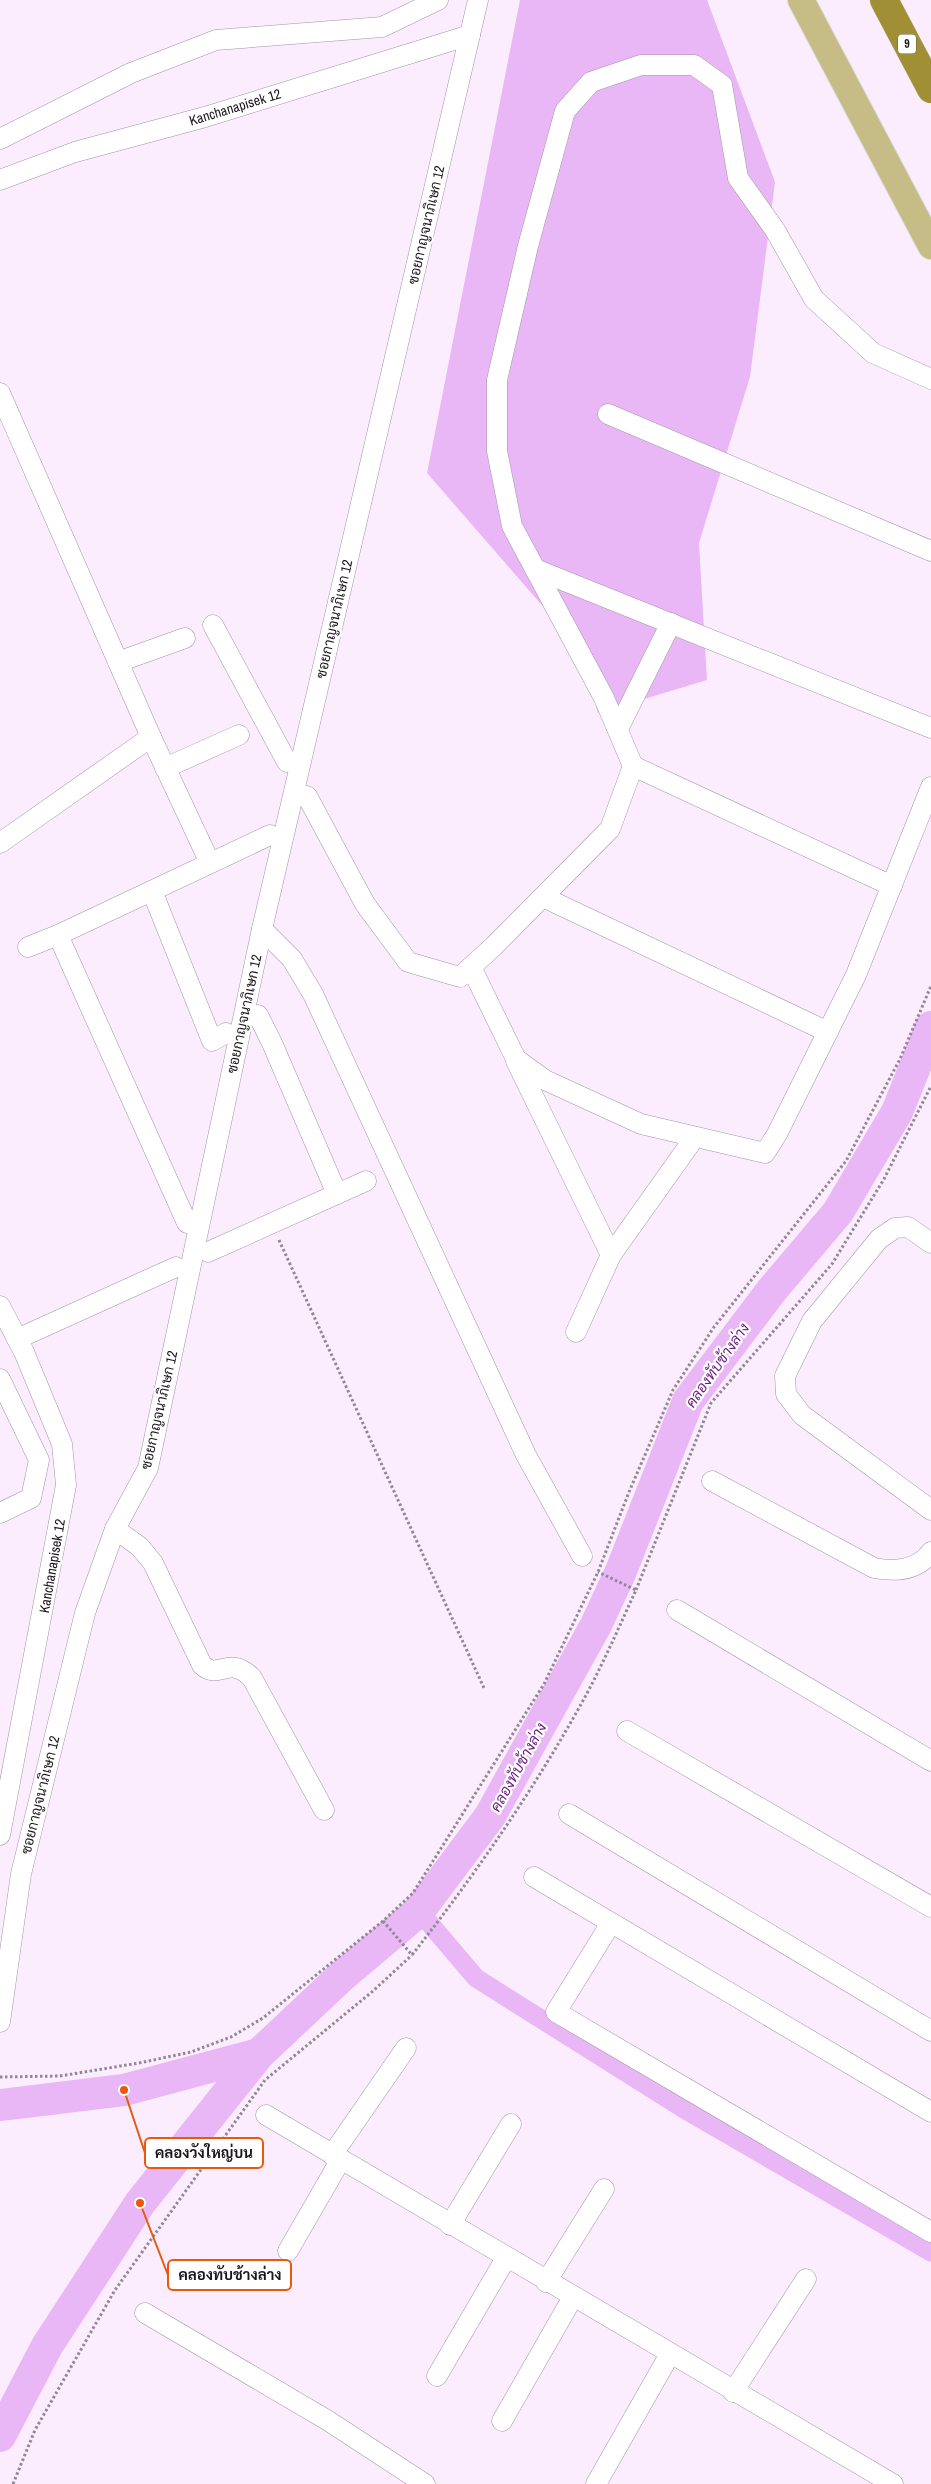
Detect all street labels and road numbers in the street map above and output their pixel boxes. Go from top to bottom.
road number: 9 [898,34,916,54]
street label: Kanchanapisek 12 [187,84,283,130]
street label: ซอยกาญจนาภิเษก 12 [404,164,448,286]
street label: ซอยกาญจนาภิเษก 12 [312,558,356,680]
street label: ซอยกาญจนาภิเษก 12 [223,953,265,1075]
street label: ซอยกาญจนาภิเษก 12 [137,1349,181,1471]
street label: Kanchanapisek 12 [35,1518,69,1614]
street label: ซอยกาญจนาภิเษก 12 [17,1734,63,1856]

